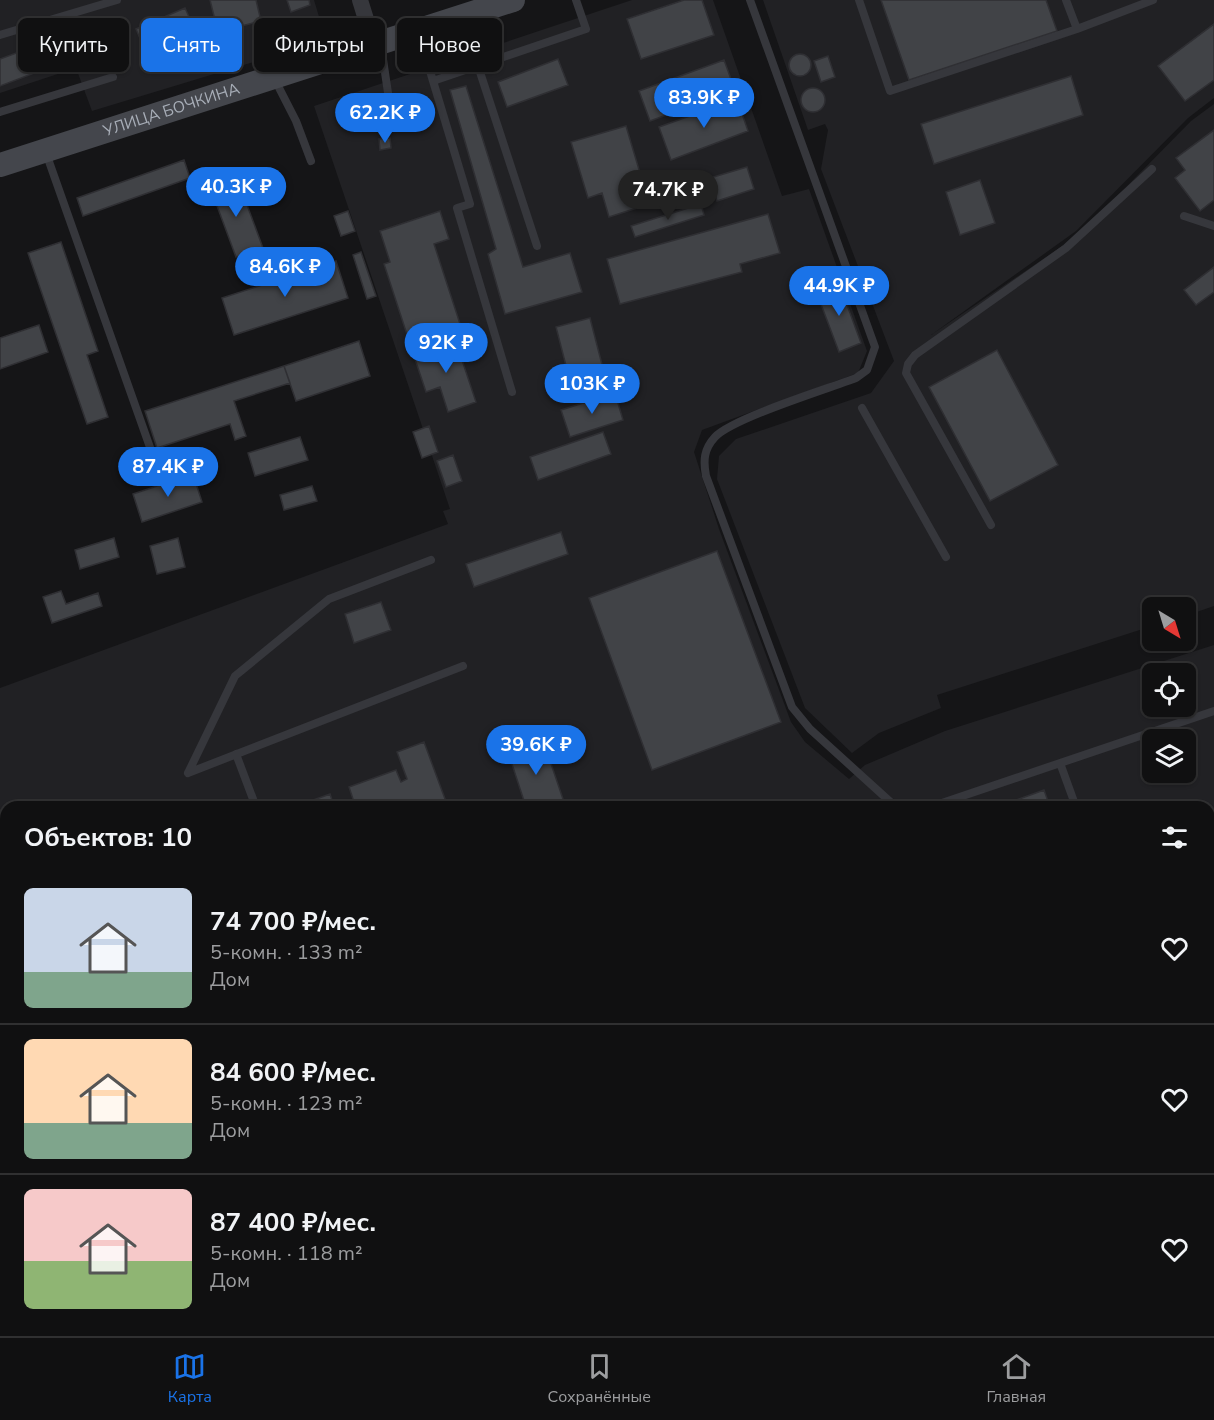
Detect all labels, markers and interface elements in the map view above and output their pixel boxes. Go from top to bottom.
chip: Купить [18,18,129,72]
chip: Снять [141,18,242,72]
chip: Фильтры [254,18,385,72]
chip: Новое [397,18,502,72]
street label: УЛИЦА БОЧКИНА [99,78,243,142]
pin: 83.9K ₽ [649,78,759,129]
text: 83.9K ₽ [668,84,740,111]
pin: 62.2K ₽ [330,93,440,144]
text: 62.2K ₽ [349,99,421,126]
pin: 40.3K ₽ [181,167,291,218]
pin: 74.7K ₽ [613,170,723,221]
text: 40.3K ₽ [200,173,272,200]
text: 74.7K ₽ [632,176,704,203]
pin: 84.6K ₽ [230,247,340,298]
text: 84.6K ₽ [249,253,321,280]
pin: 44.9K ₽ [784,266,894,317]
text: 44.9K ₽ [803,272,875,299]
pin: 92K ₽ [404,323,488,374]
text: 92K ₽ [419,329,473,356]
pin: 103K ₽ [543,364,641,415]
text: 103K ₽ [559,370,625,397]
pin: 87.4K ₽ [113,447,223,498]
text: 87.4K ₽ [132,453,204,480]
north arrow [1142,597,1196,651]
map controls [1142,597,1196,783]
button: locate [1142,663,1196,717]
pin: 39.6K ₽ [481,725,591,776]
button: layers [1142,729,1196,783]
text: 39.6K ₽ [500,731,572,758]
text: Объектов: 10 [24,820,192,855]
icon: filters [1158,821,1191,854]
text: 74 700 ₽/мес. [210,904,376,939]
icon: home [72,912,144,984]
icon: heart [1158,932,1191,965]
text: 5-комн. · 133 m² [210,939,363,966]
text: Дом [210,966,250,993]
text: 84 600 ₽/мес. [210,1055,376,1090]
icon: home [72,1063,144,1135]
icon: heart [1158,1083,1191,1116]
text: 5-комн. · 123 m² [210,1090,363,1117]
text: Дом [210,1117,250,1144]
text: 87 400 ₽/мес. [210,1205,376,1240]
icon: home [72,1213,144,1285]
icon: heart [1158,1233,1191,1266]
text: 5-комн. · 118 m² [210,1240,363,1267]
text: Дом [210,1267,250,1294]
tab: Карта [168,1350,212,1408]
tab: Сохранённые [548,1350,651,1408]
tab: Главная [987,1350,1046,1408]

